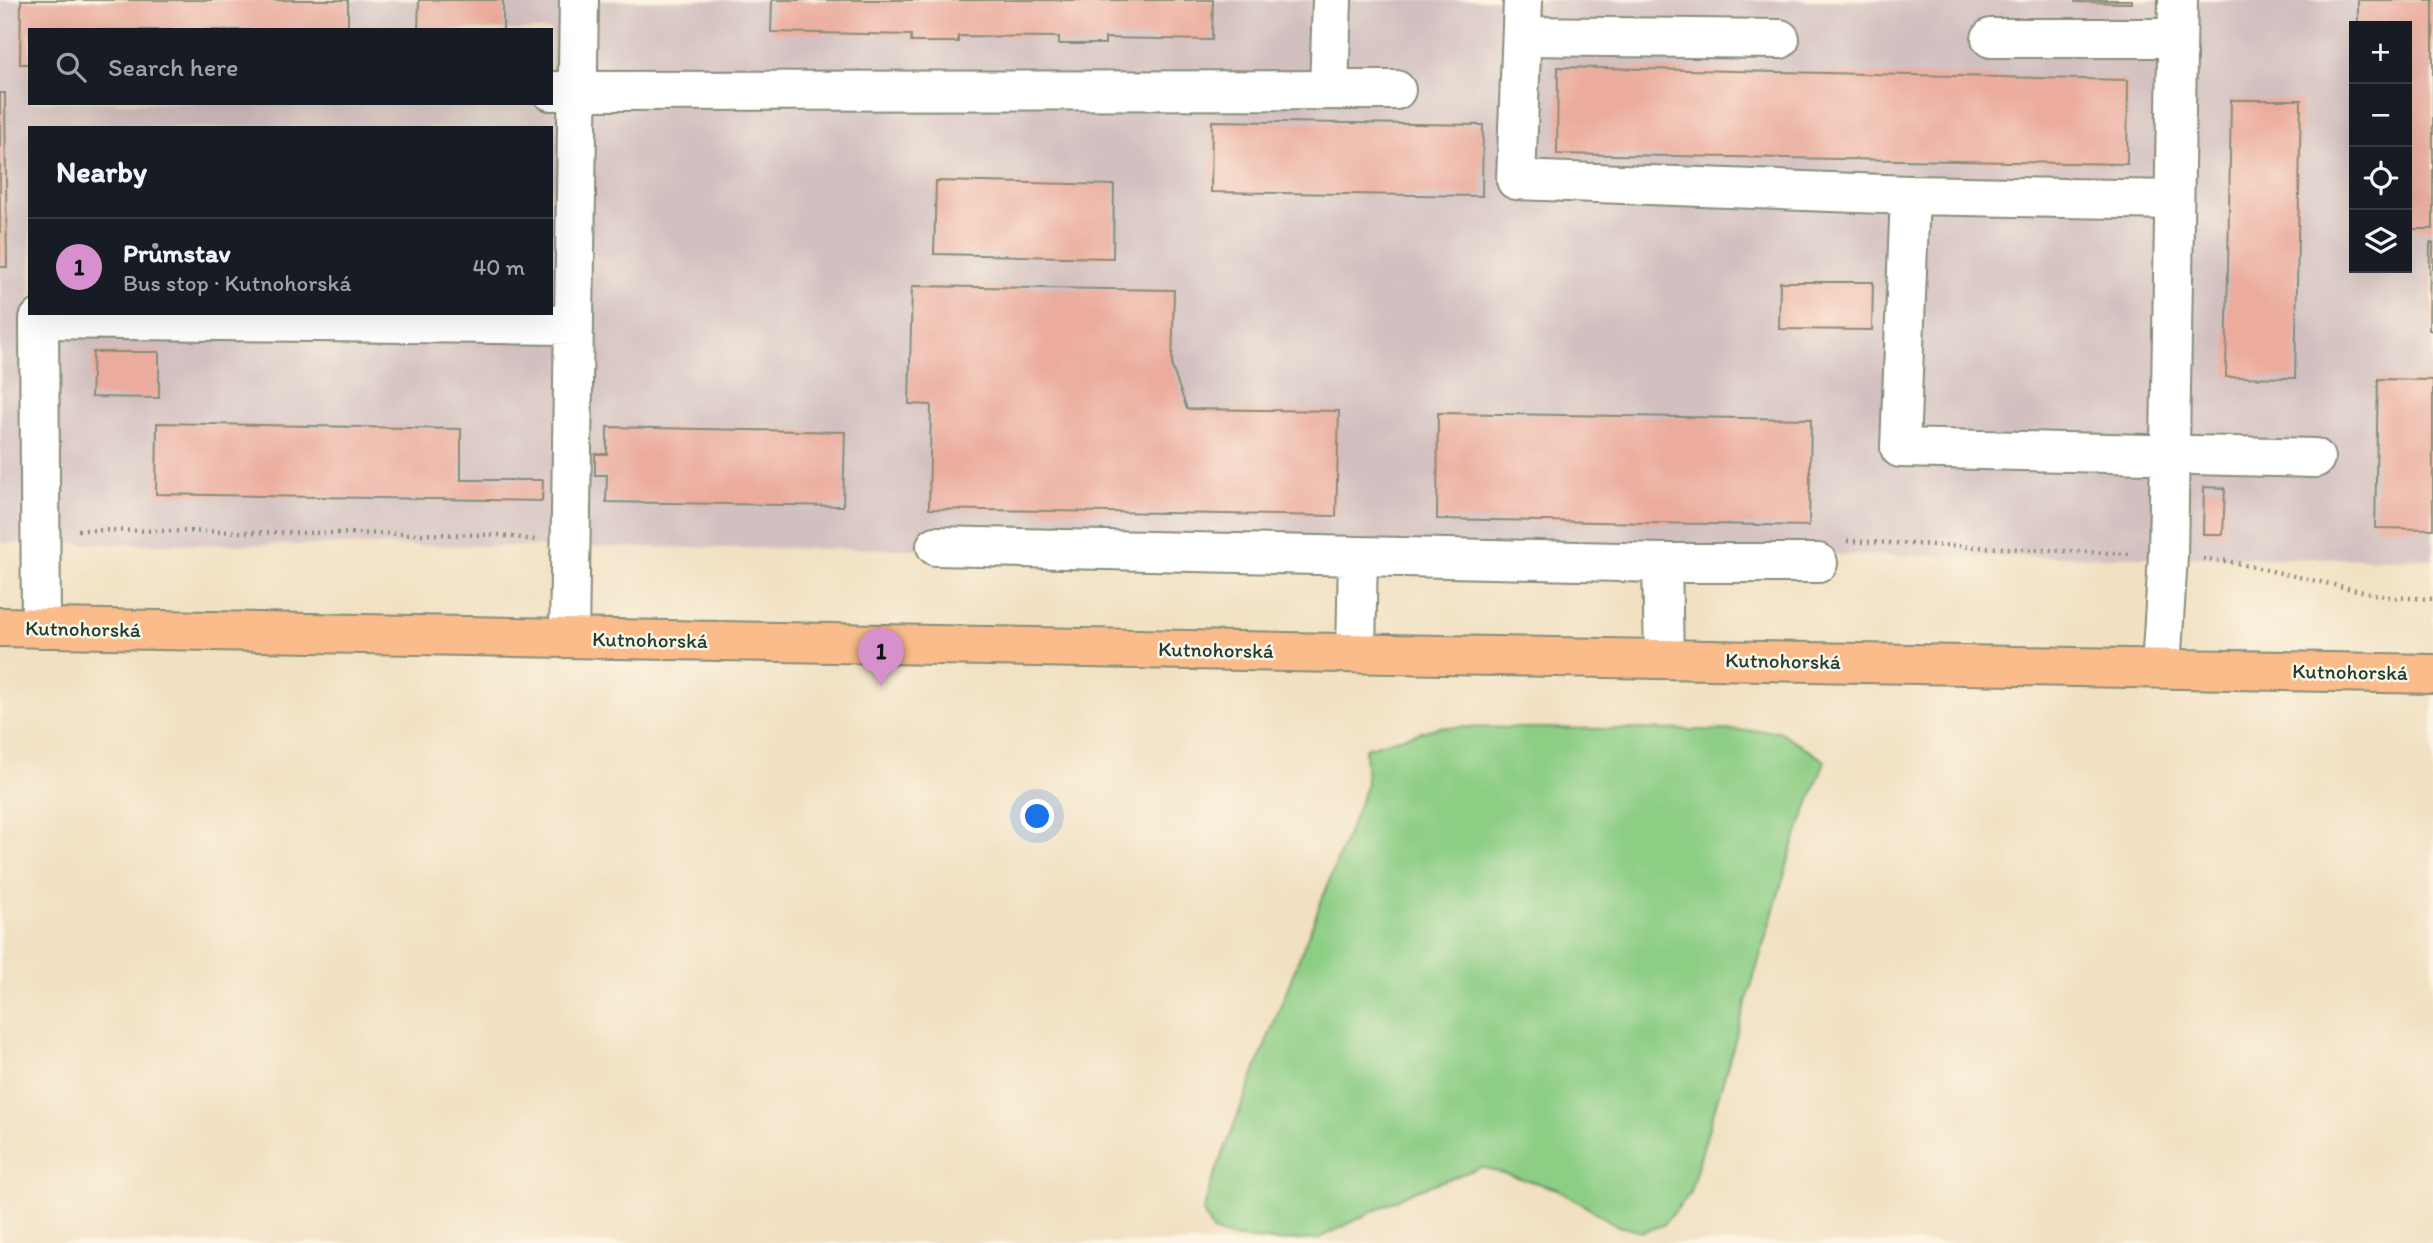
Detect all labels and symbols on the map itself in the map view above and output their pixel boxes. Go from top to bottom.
street label: Kutnohorská [25,615,141,642]
street label: Kutnohorská [592,626,708,653]
pin: 1 [858,628,904,686]
street label: Kutnohorská [1158,636,1274,663]
street label: Kutnohorská [1725,647,1841,674]
street label: Kutnohorská [2292,658,2408,685]
your location [1020,799,1054,833]

